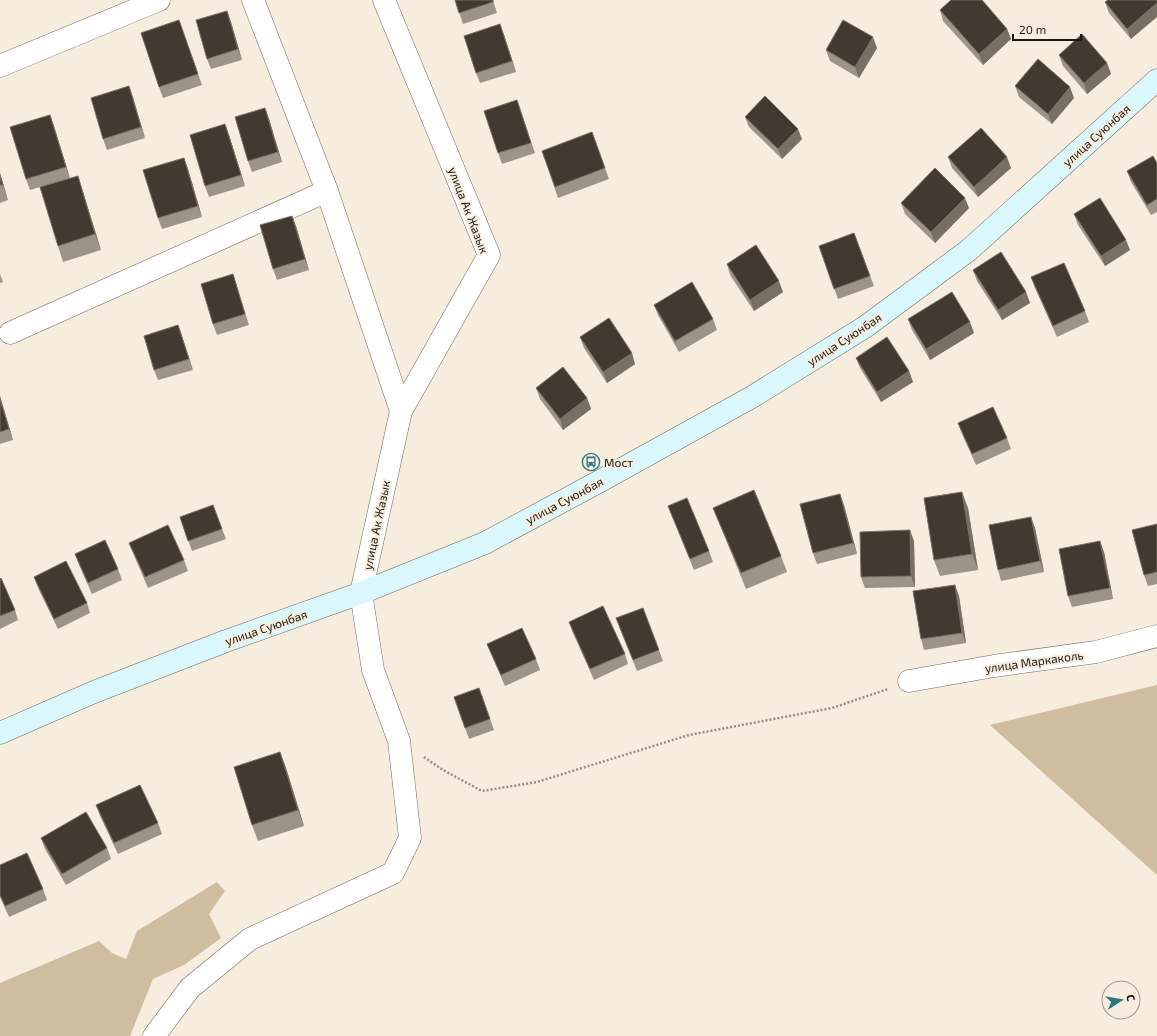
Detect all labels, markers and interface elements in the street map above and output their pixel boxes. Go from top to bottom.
scale bar [1013,16,1081,42]
text: 20 m [1019,22,1046,36]
street label: улица Суюнбая [1059,101,1133,170]
street label: улица Ак Жазык [445,165,492,256]
street label: улица Суюнбая [804,310,884,369]
bus stop icon: Мост [581,452,601,472]
place label: Мост [604,455,633,469]
street label: улица Суюнбая [523,474,606,527]
street label: улица Ак Жазык [360,478,393,571]
street label: улица Суюнбая [223,606,309,649]
street label: улица Маркаколь [984,647,1084,676]
north arrow [1101,980,1141,1020]
text: С [1124,993,1138,1003]

